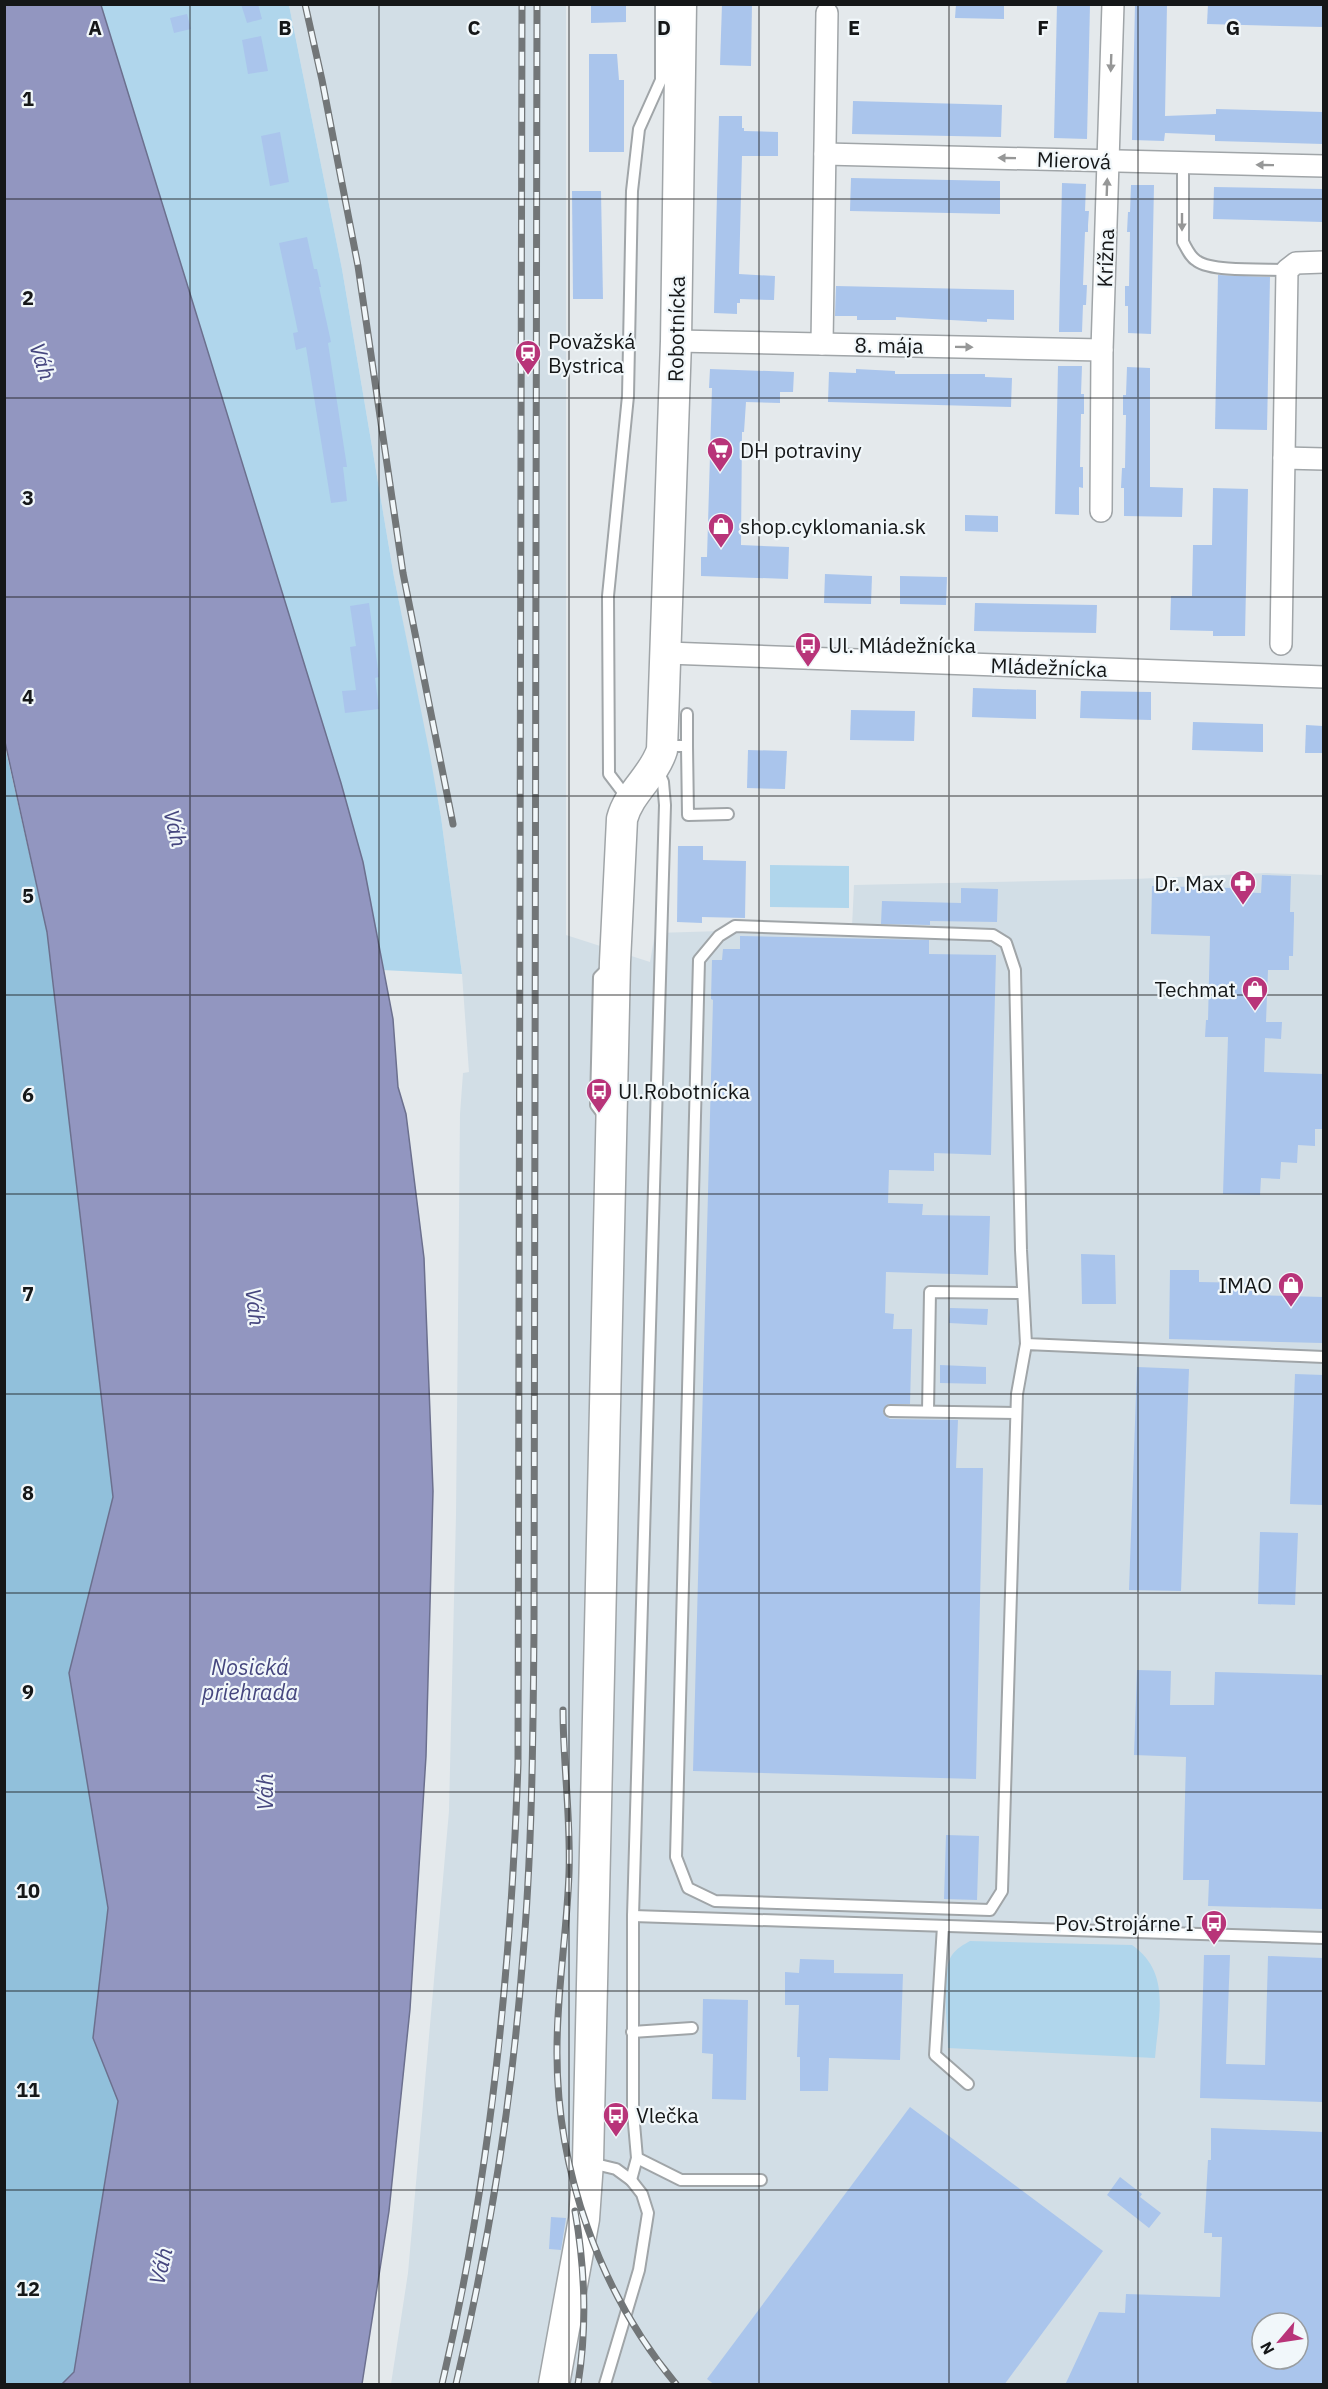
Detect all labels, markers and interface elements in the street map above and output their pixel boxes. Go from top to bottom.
text: A [88,14,102,41]
text: B [278,14,292,41]
text: C [467,14,481,41]
text: D [657,14,671,41]
text: E [848,14,860,41]
text: F [1037,14,1049,41]
text: G [1226,14,1240,41]
one-way arrow [1106,53,1116,72]
text: 1 [22,85,34,112]
street label: Mierová [1036,145,1112,175]
one-way arrow [998,154,1017,163]
one-way arrow [1256,160,1275,170]
one-way arrow [1103,178,1112,197]
one-way arrow [1178,212,1187,231]
street label: Krížna [1090,228,1120,288]
street label: Robotnícka [661,276,691,382]
text: 2 [22,284,34,311]
place label: Považská Bystrica [548,327,635,379]
street label: 8. mája [854,330,924,360]
station icon: Považská Bystrica [513,338,543,376]
water label: Váh [23,339,63,383]
one-way arrow [955,343,974,352]
supermarket icon: DH potraviny [705,435,735,473]
place label: DH potraviny [740,436,862,464]
text: 3 [22,484,34,511]
shop icon: shop.cyklomania.sk [706,511,736,549]
place label: shop.cyklomania.sk [740,512,926,540]
bus stop icon: Ul. Mládežnícka [793,630,823,668]
place label: Ul. Mládežnícka [828,631,976,659]
street label: Mládežnícka [990,651,1108,683]
text: 4 [22,683,34,710]
water label: Váh [157,806,195,850]
pharmacy icon: Dr. Max [1228,868,1258,906]
place label: Dr. Max [1154,869,1224,897]
text: 5 [22,882,34,909]
shop icon: Techmat [1240,974,1270,1012]
place label: Techmat [1154,975,1236,1003]
bus stop icon: Ul.Robotnícka [584,1076,614,1114]
place label: Ul.Robotnícka [618,1077,750,1105]
text: 6 [22,1081,34,1108]
shop icon: IMAO [1276,1270,1306,1308]
place label: IMAO [1219,1271,1272,1299]
text: 7 [22,1280,34,1307]
water label: Váh [239,1287,273,1327]
text: 8 [22,1479,34,1506]
water label: Nosická priehrada [201,1652,298,1706]
text: 9 [22,1678,34,1705]
water label: Váh [250,1773,279,1811]
text: 10 [16,1877,40,1904]
bus stop icon: Pov.Strojárne I [1199,1908,1229,1946]
place label: Pov.Strojárne I [1055,1909,1194,1937]
text: 11 [16,2076,40,2103]
bus stop icon: Vlečka [601,2100,631,2138]
place label: Vlečka [636,2101,699,2129]
water label: Váh [141,2244,179,2288]
text: 12 [16,2275,40,2302]
north arrow [1250,2311,1310,2371]
text: N [1255,2338,1278,2358]

